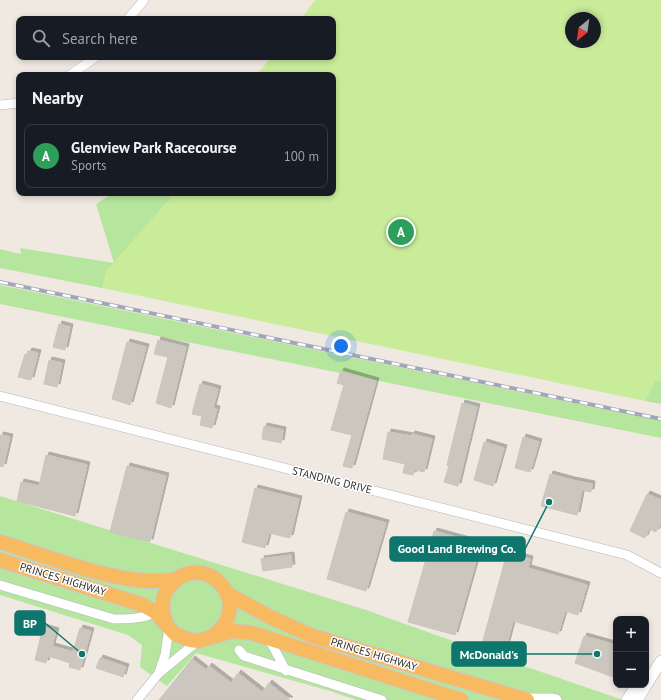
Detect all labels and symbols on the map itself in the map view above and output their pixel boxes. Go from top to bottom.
north arrow [565,12,601,48]
pin: A [388,217,414,247]
your location [331,336,351,356]
street label: STANDING DRIVE [291,463,373,497]
callout: Good Land Brewing Co. [390,537,525,561]
text: Good Land Brewing Co. [398,541,516,556]
street label: PRINCES HIGHWAY [18,559,109,599]
callout: BP [15,611,45,635]
text: BP [23,616,37,631]
street label: PRINCES HIGHWAY [329,634,420,674]
callout: McDonald's [452,642,526,666]
text: McDonald's [460,647,518,662]

